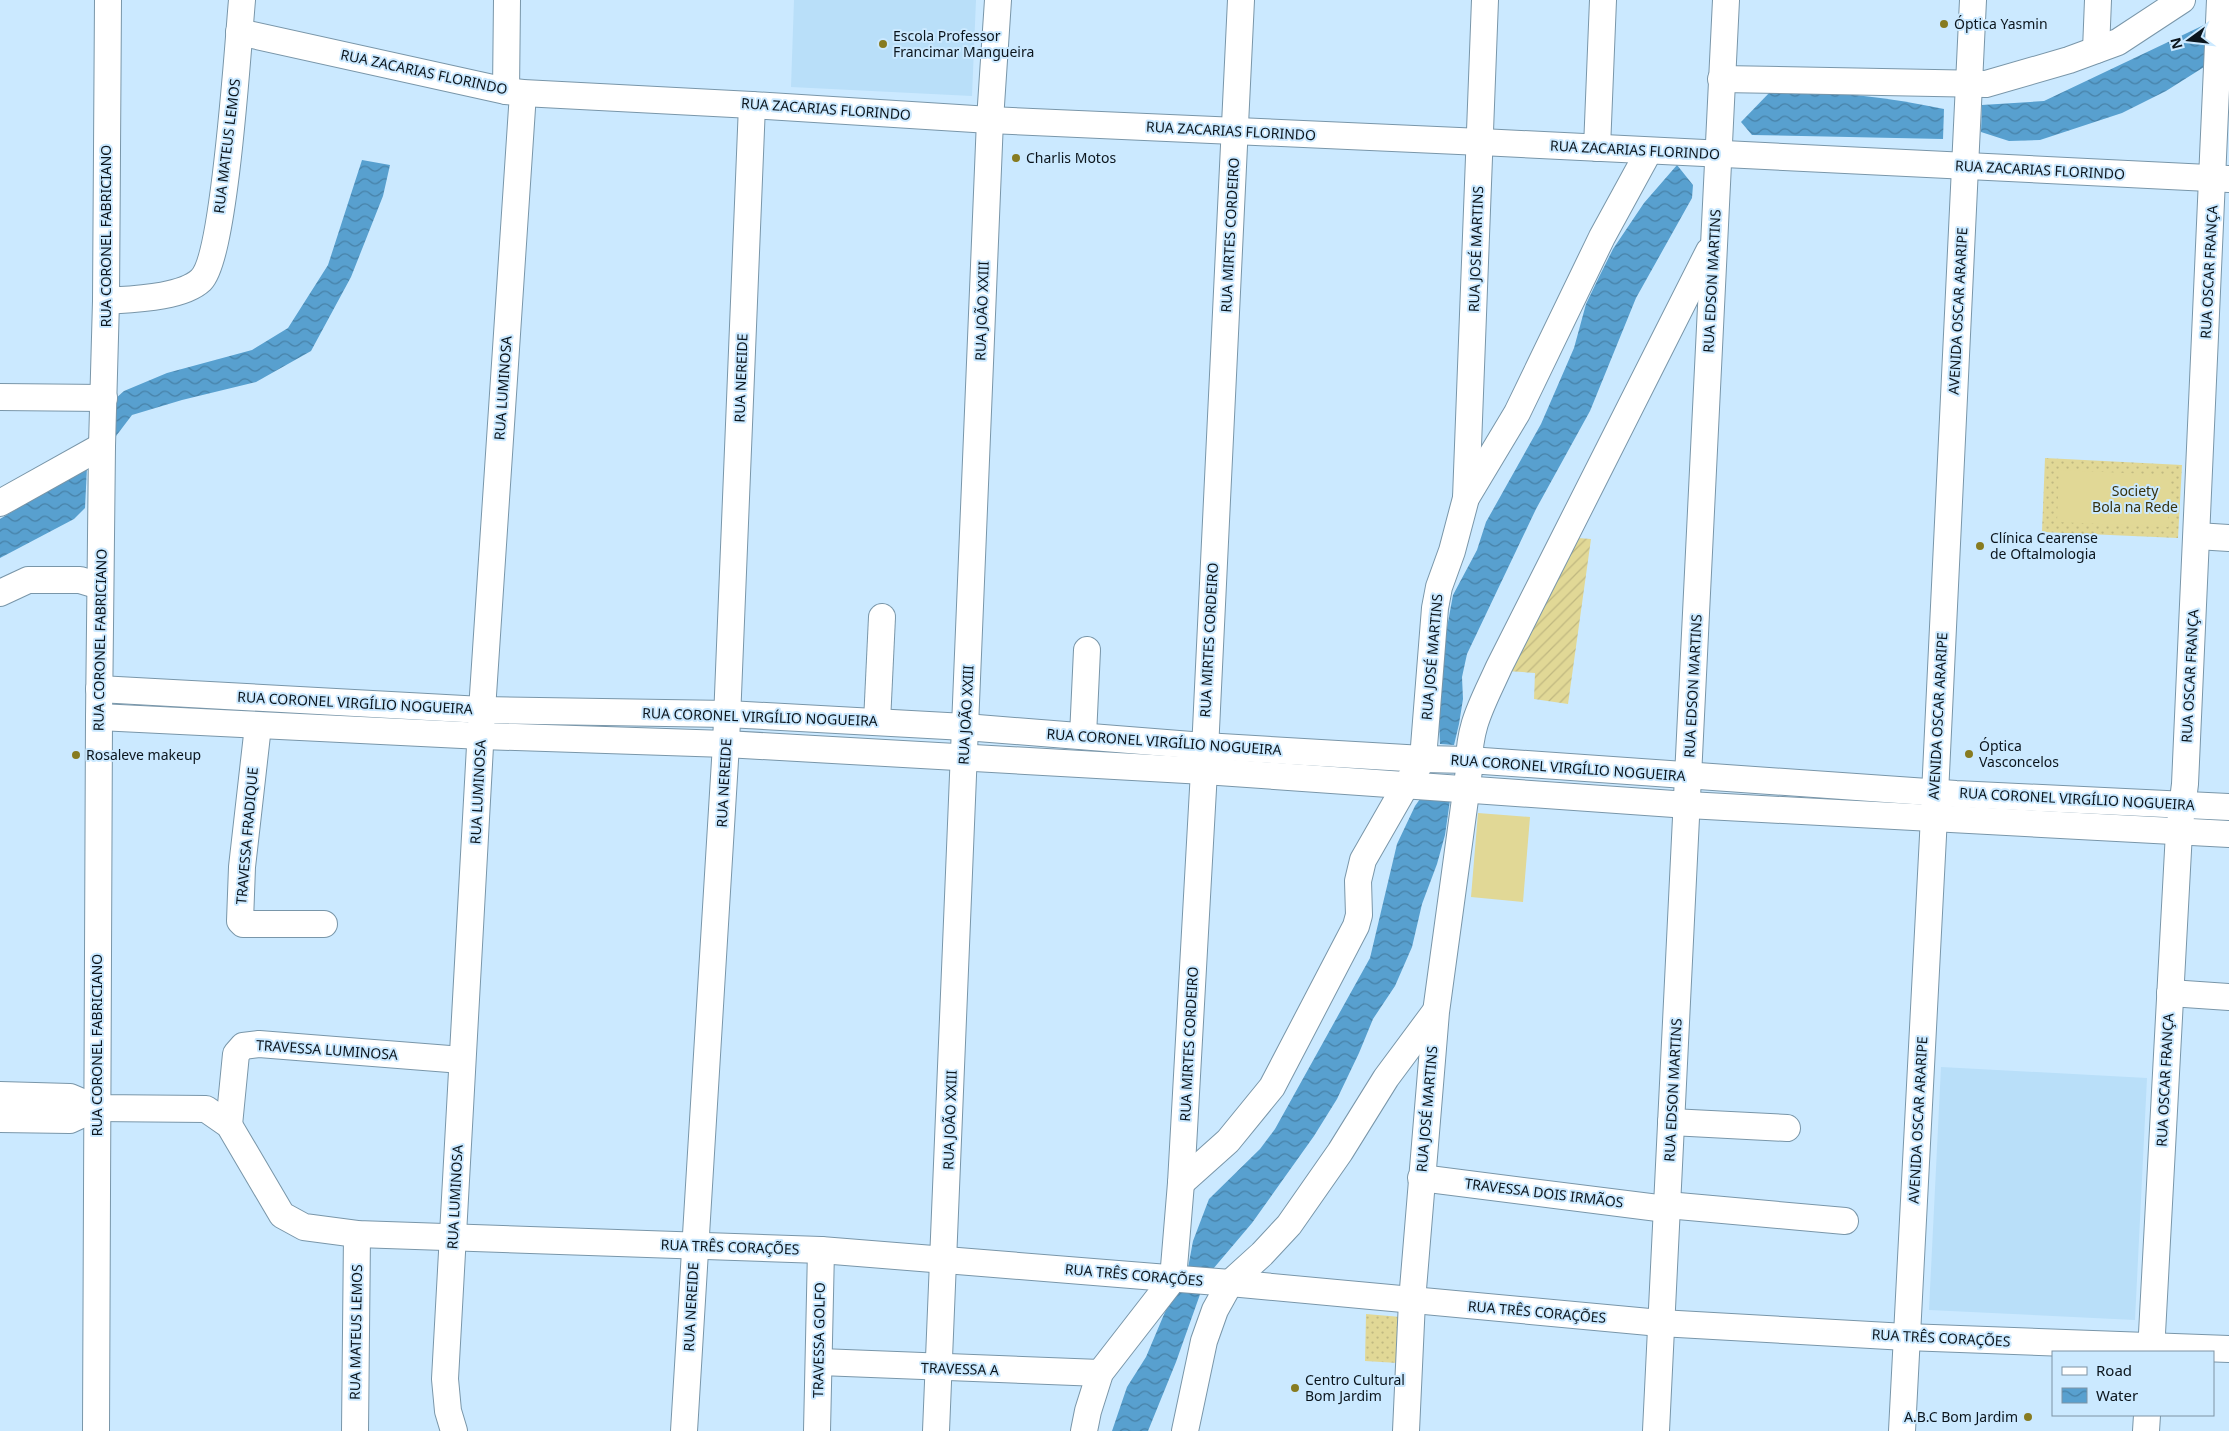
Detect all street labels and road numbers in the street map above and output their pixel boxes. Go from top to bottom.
street label: RUA ZACARIAS FLORINDO [339,45,509,98]
street label: RUA MATEUS LEMOS [209,77,244,214]
street label: RUA ZACARIAS FLORINDO [741,93,912,124]
street label: RUA ZACARIAS FLORINDO [1146,117,1317,144]
street label: RUA ZACARIAS FLORINDO [1550,136,1721,163]
street label: RUA CORONEL FABRICIANO [96,145,115,327]
street label: RUA ZACARIAS FLORINDO [1955,156,2126,183]
street label: RUA MIRTES CORDEIRO [1216,157,1243,313]
street label: RUA JOSÉ MARTINS [1464,185,1487,313]
street label: RUA OSCAR FRANÇA [2196,205,2221,339]
street label: RUA EDSON MARTINS [1698,209,1725,353]
street label: AVENIDA OSCAR ARARIPE [1944,227,1971,395]
street label: RUA JOÃO XXIII [970,261,993,361]
street label: RUA NEREIDE [729,333,752,423]
street label: RUA LUMINOSA [489,335,516,441]
street label: RUA CORONEL FABRICIANO [88,549,111,731]
street label: RUA MIRTES CORDEIRO [1195,562,1222,718]
street label: RUA JOSÉ MARTINS [1417,593,1447,721]
street label: RUA OSCAR FRANÇA [2177,609,2202,743]
street label: RUA EDSON MARTINS [1679,614,1706,758]
street label: AVENIDA OSCAR ARARIPE [1924,632,1951,800]
street label: RUA JOÃO XXIII [953,664,978,765]
street label: RUA CORONEL VIRGÍLIO NOGUEIRA [237,687,473,718]
street label: RUA CORONEL VIRGÍLIO NOGUEIRA [642,703,878,730]
street label: RUA CORONEL VIRGÍLIO NOGUEIRA [1046,724,1282,759]
street label: RUA NEREIDE [712,738,735,828]
street label: RUA LUMINOSA [465,739,490,845]
street label: RUA CORONEL VIRGÍLIO NOGUEIRA [1450,750,1686,785]
street label: TRAVESSA FRADIQUE [231,766,262,905]
street label: RUA CORONEL VIRGÍLIO NOGUEIRA [1959,783,2195,814]
street label: RUA CORONEL FABRICIANO [87,954,106,1136]
street label: RUA MIRTES CORDEIRO [1175,966,1202,1122]
street label: RUA OSCAR FRANÇA [2152,1013,2177,1147]
street label: RUA EDSON MARTINS [1659,1018,1686,1162]
street label: TRAVESSA LUMINOSA [255,1035,399,1064]
street label: AVENIDA OSCAR ARARIPE [1904,1036,1931,1204]
street label: RUA JOSÉ MARTINS [1412,1045,1442,1173]
street label: RUA JOÃO XXIII [938,1070,961,1170]
street label: RUA LUMINOSA [442,1144,467,1250]
street label: TRAVESSA DOIS IRMÃOS [1464,1173,1625,1212]
street label: RUA TRÊS CORAÇÕES [660,1235,800,1258]
street label: RUA TRÊS CORAÇÕES [1064,1259,1204,1290]
street label: RUA NEREIDE [679,1262,702,1352]
street label: RUA MATEUS LEMOS [345,1264,366,1400]
street label: TRAVESSA GOLFO [808,1282,829,1398]
street label: RUA TRÊS CORAÇÕES [1467,1296,1607,1327]
street label: RUA TRÊS CORAÇÕES [1871,1324,2011,1351]
street label: TRAVESSA A [921,1358,999,1379]

